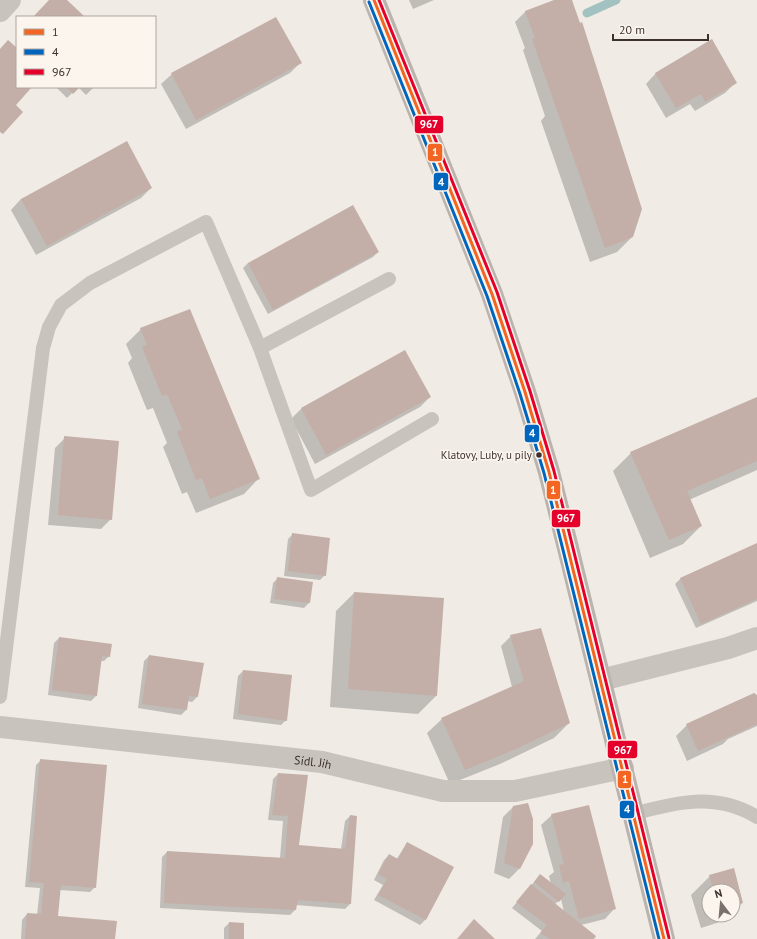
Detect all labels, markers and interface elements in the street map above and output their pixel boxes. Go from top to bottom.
legend [16,16,156,88]
scale bar [613,16,708,42]
text: 20 m [619,22,645,37]
text: 1 [52,24,59,39]
text: 4 [52,44,59,59]
text: 967 [52,64,72,79]
line badge: 967 [414,115,444,134]
text: 967 [420,117,438,131]
line badge: 1 [427,143,443,162]
text: 1 [432,145,438,159]
line badge: 4 [433,172,449,191]
text: 4 [438,175,445,189]
line badge: 4 [524,424,540,443]
text: 4 [529,426,536,440]
place label: Klatovy, Luby, u pily [441,448,533,462]
marker: Klatovy, Luby, u pily [534,450,544,460]
line badge: 1 [546,480,561,500]
text: 1 [550,483,556,497]
line badge: 967 [551,509,581,528]
text: 967 [557,511,575,525]
line badge: 967 [607,740,638,759]
text: 967 [614,743,632,757]
street label: Sídl. Jih [294,752,333,772]
line badge: 1 [617,770,632,789]
text: 1 [622,772,628,786]
line badge: 4 [619,800,635,819]
text: 4 [624,802,631,816]
north arrow [701,883,741,923]
text: N [713,886,724,901]

